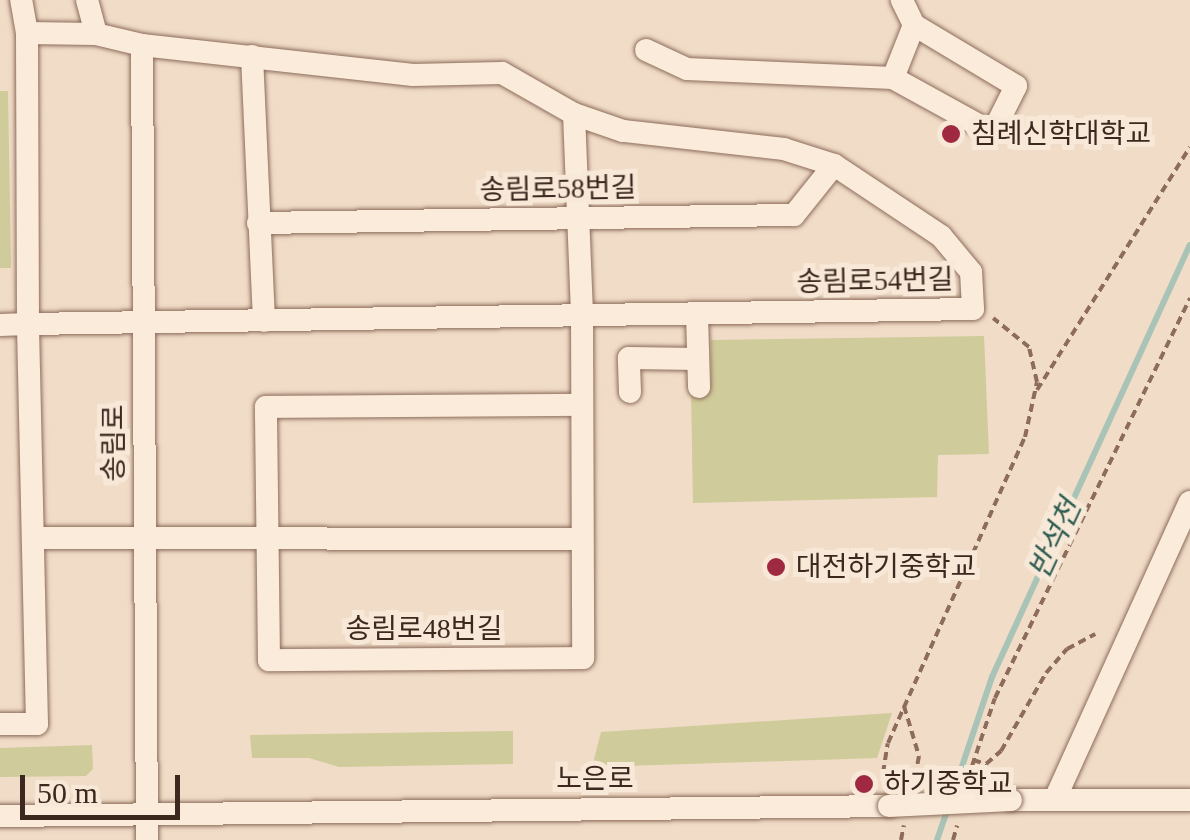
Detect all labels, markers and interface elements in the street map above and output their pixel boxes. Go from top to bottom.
place label: 침례신학대학교 [971,117,1151,151]
marker: 침례신학대학교 [940,123,962,145]
street label: 송림로58번길 [479,171,637,207]
street label: 송림로54번길 [796,263,954,299]
street label: 송림로 [97,404,131,482]
water label: 반석천 [1021,494,1089,584]
place label: 대전하기중학교 [796,550,976,584]
marker: 대전하기중학교 [765,556,787,578]
street label: 송림로48번길 [346,612,502,646]
scale bar [25,755,185,817]
street label: 노은로 [556,762,634,796]
place label: 하기중학교 [884,767,1013,801]
marker: 하기중학교 [853,773,875,795]
text: 50 m [37,776,98,809]

